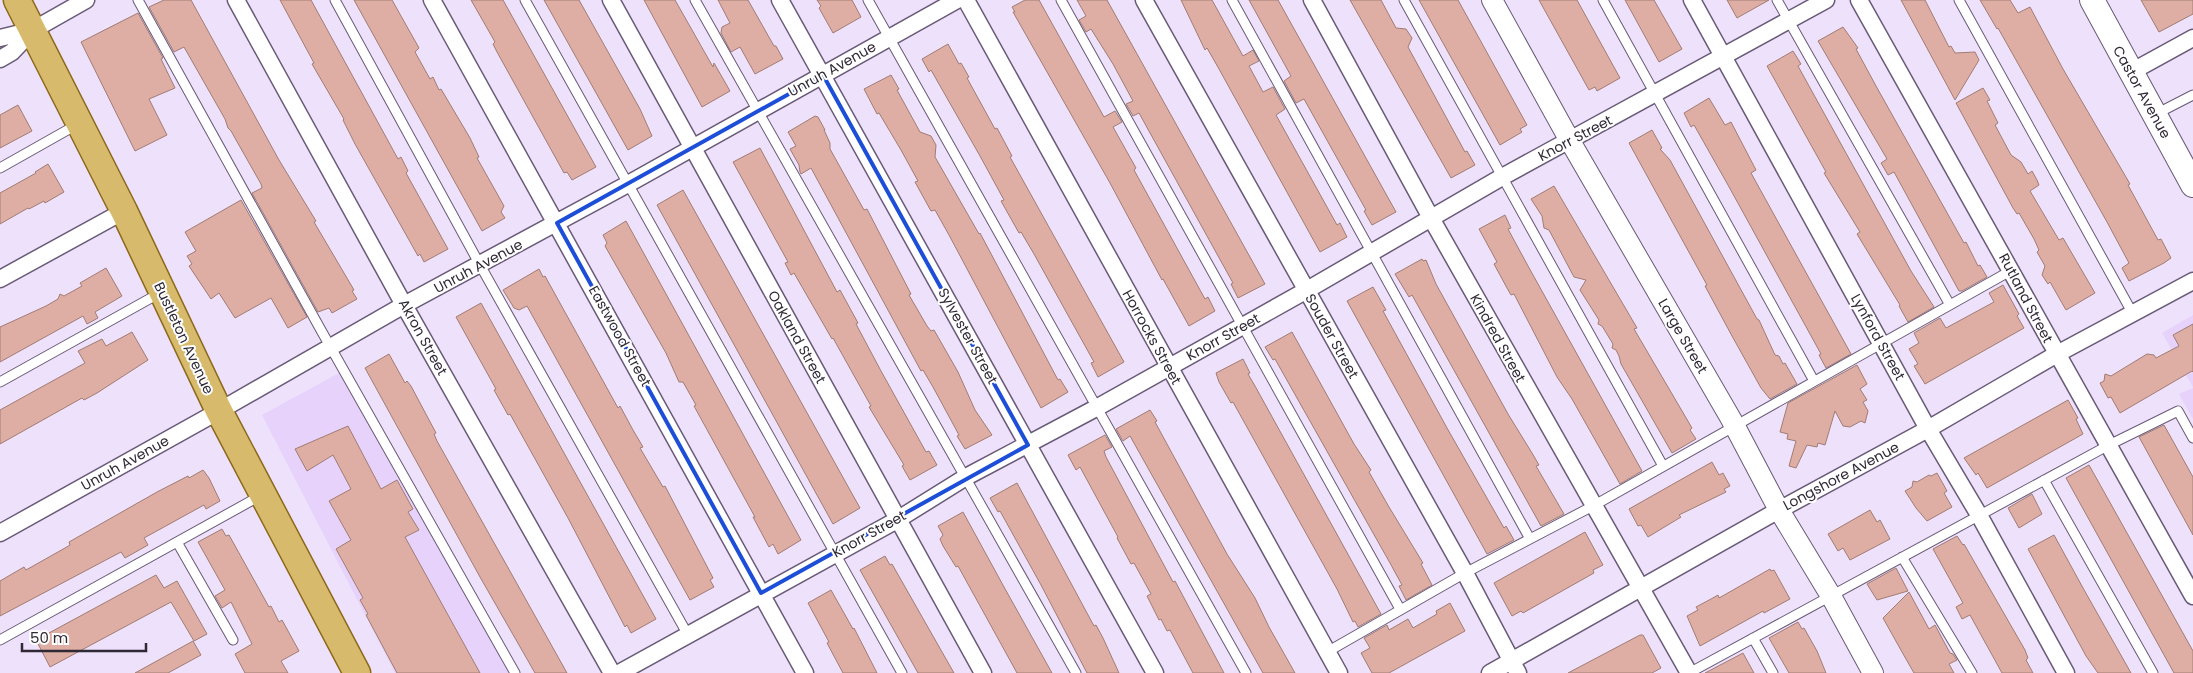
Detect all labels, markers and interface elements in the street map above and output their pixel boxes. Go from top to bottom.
street label: Unruh Avenue [784,36,880,101]
street label: Castor Avenue [2108,42,2176,142]
street label: Knorr Street [1534,110,1616,166]
street label: Unruh Avenue [430,234,526,298]
street label: Rutland Street [1994,250,2058,346]
street label: Bustleton Avenue [149,279,219,398]
street label: Eastwood Street [584,282,656,390]
street label: Sylvester Street [933,284,1003,388]
street label: Horrocks Street [1118,286,1186,388]
street label: Oakland Street [763,287,831,387]
street label: Souder Street [1300,290,1364,382]
street label: Kindred Street [1465,290,1531,386]
street label: Lynford Street [1846,290,1910,384]
street label: Akron Street [394,295,452,379]
street label: Large Street [1653,295,1713,377]
street label: Knorr Street [1183,309,1263,365]
street label: Unruh Avenue [77,430,173,495]
street label: Longshore Avenue [1779,437,1903,515]
street label: Knorr Street [829,506,909,562]
scale bar [22,620,146,652]
text: 50 m [30,627,68,648]

